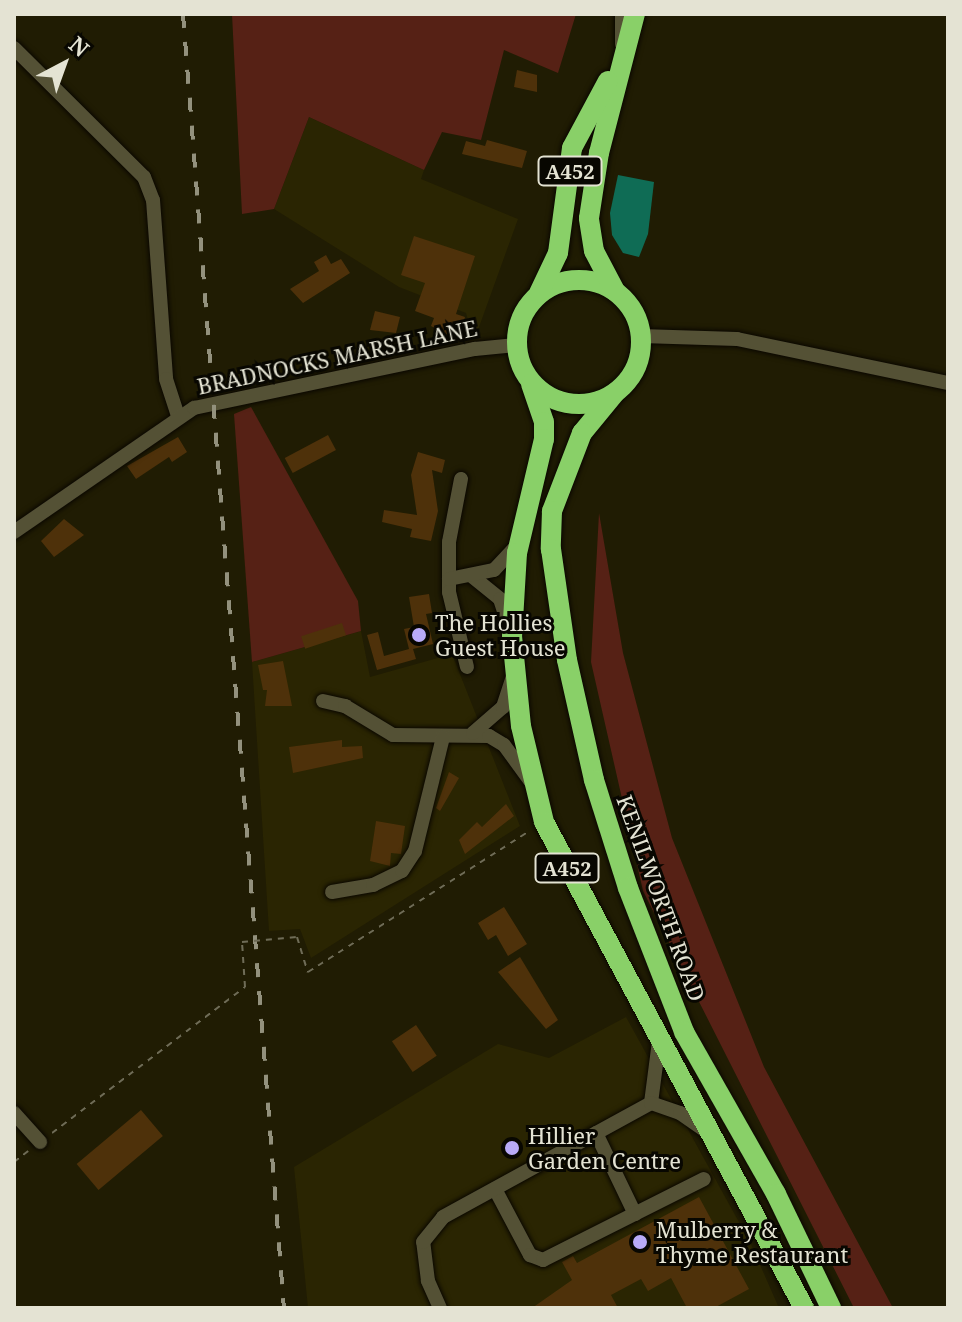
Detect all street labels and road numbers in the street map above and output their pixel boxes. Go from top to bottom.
road number: A452 [536,155,604,187]
street label: BRADNOCKS MARSH LANE [195,314,479,400]
street label: KENILWORTH ROAD [611,791,711,1005]
road number: A452 [533,852,601,884]

